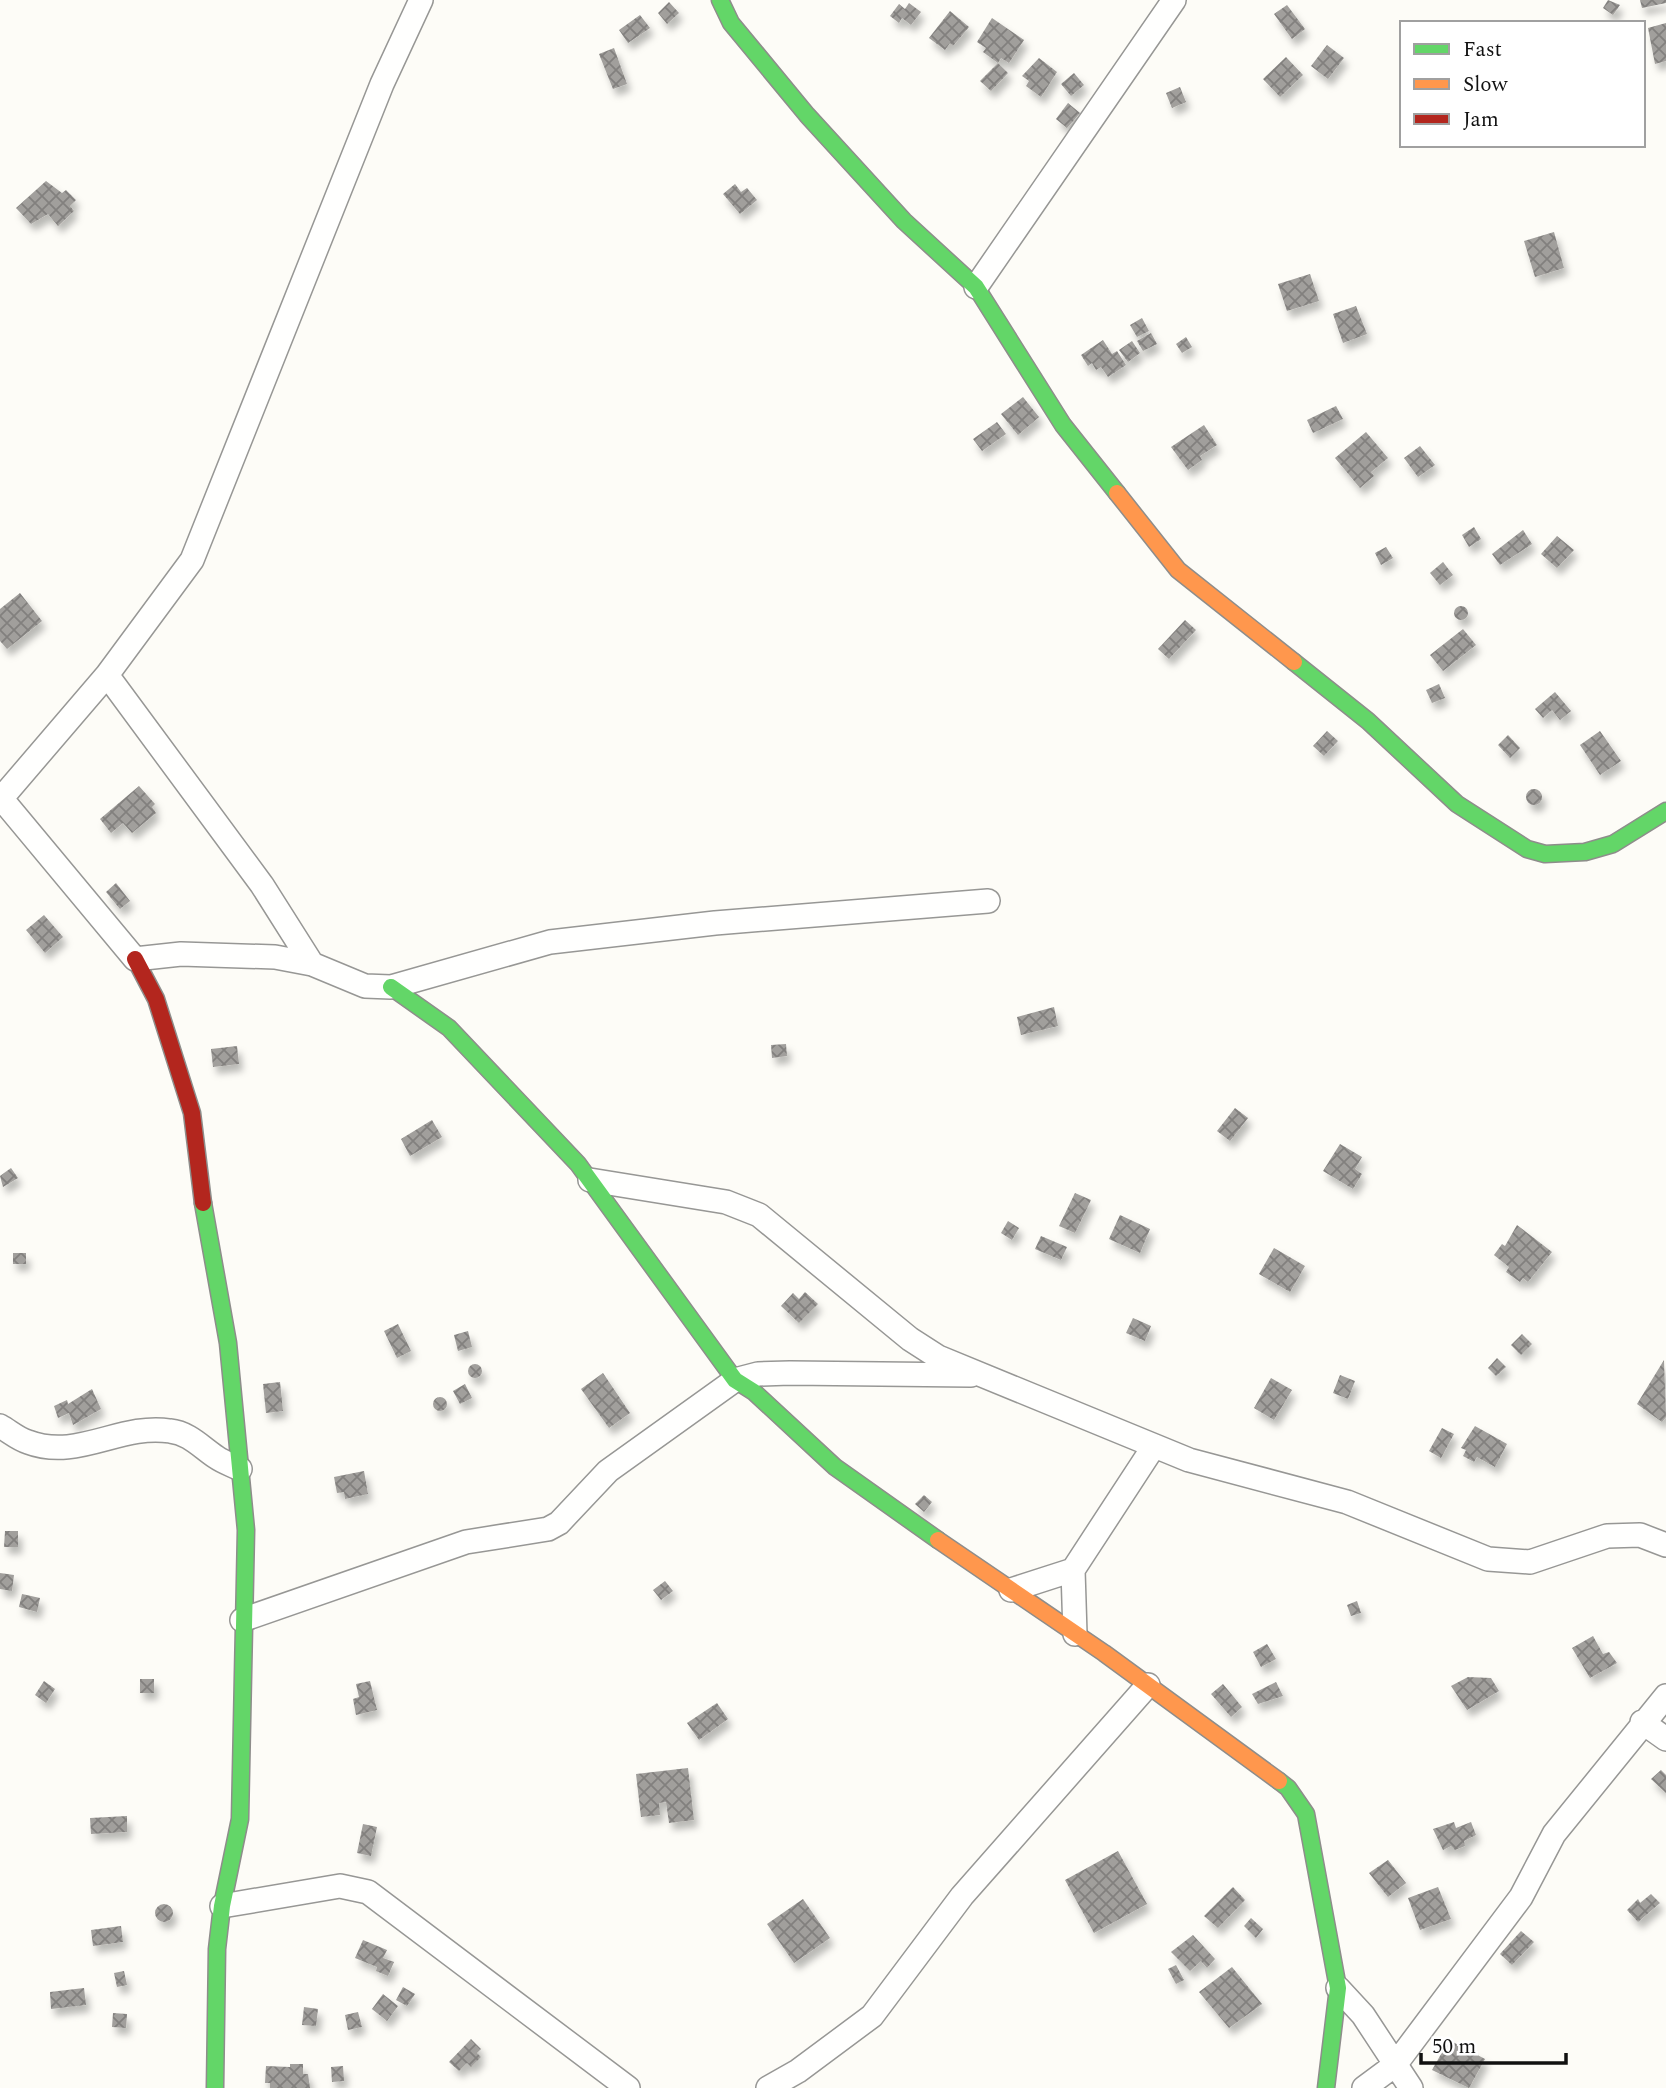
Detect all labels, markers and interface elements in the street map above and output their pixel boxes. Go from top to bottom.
legend [1400,21,1645,147]
text: Fast [1463,34,1502,66]
text: Slow [1463,69,1509,101]
text: Jam [1463,104,1499,136]
scale bar [1421,2022,1566,2066]
text: 50 m [1432,2031,1476,2063]

